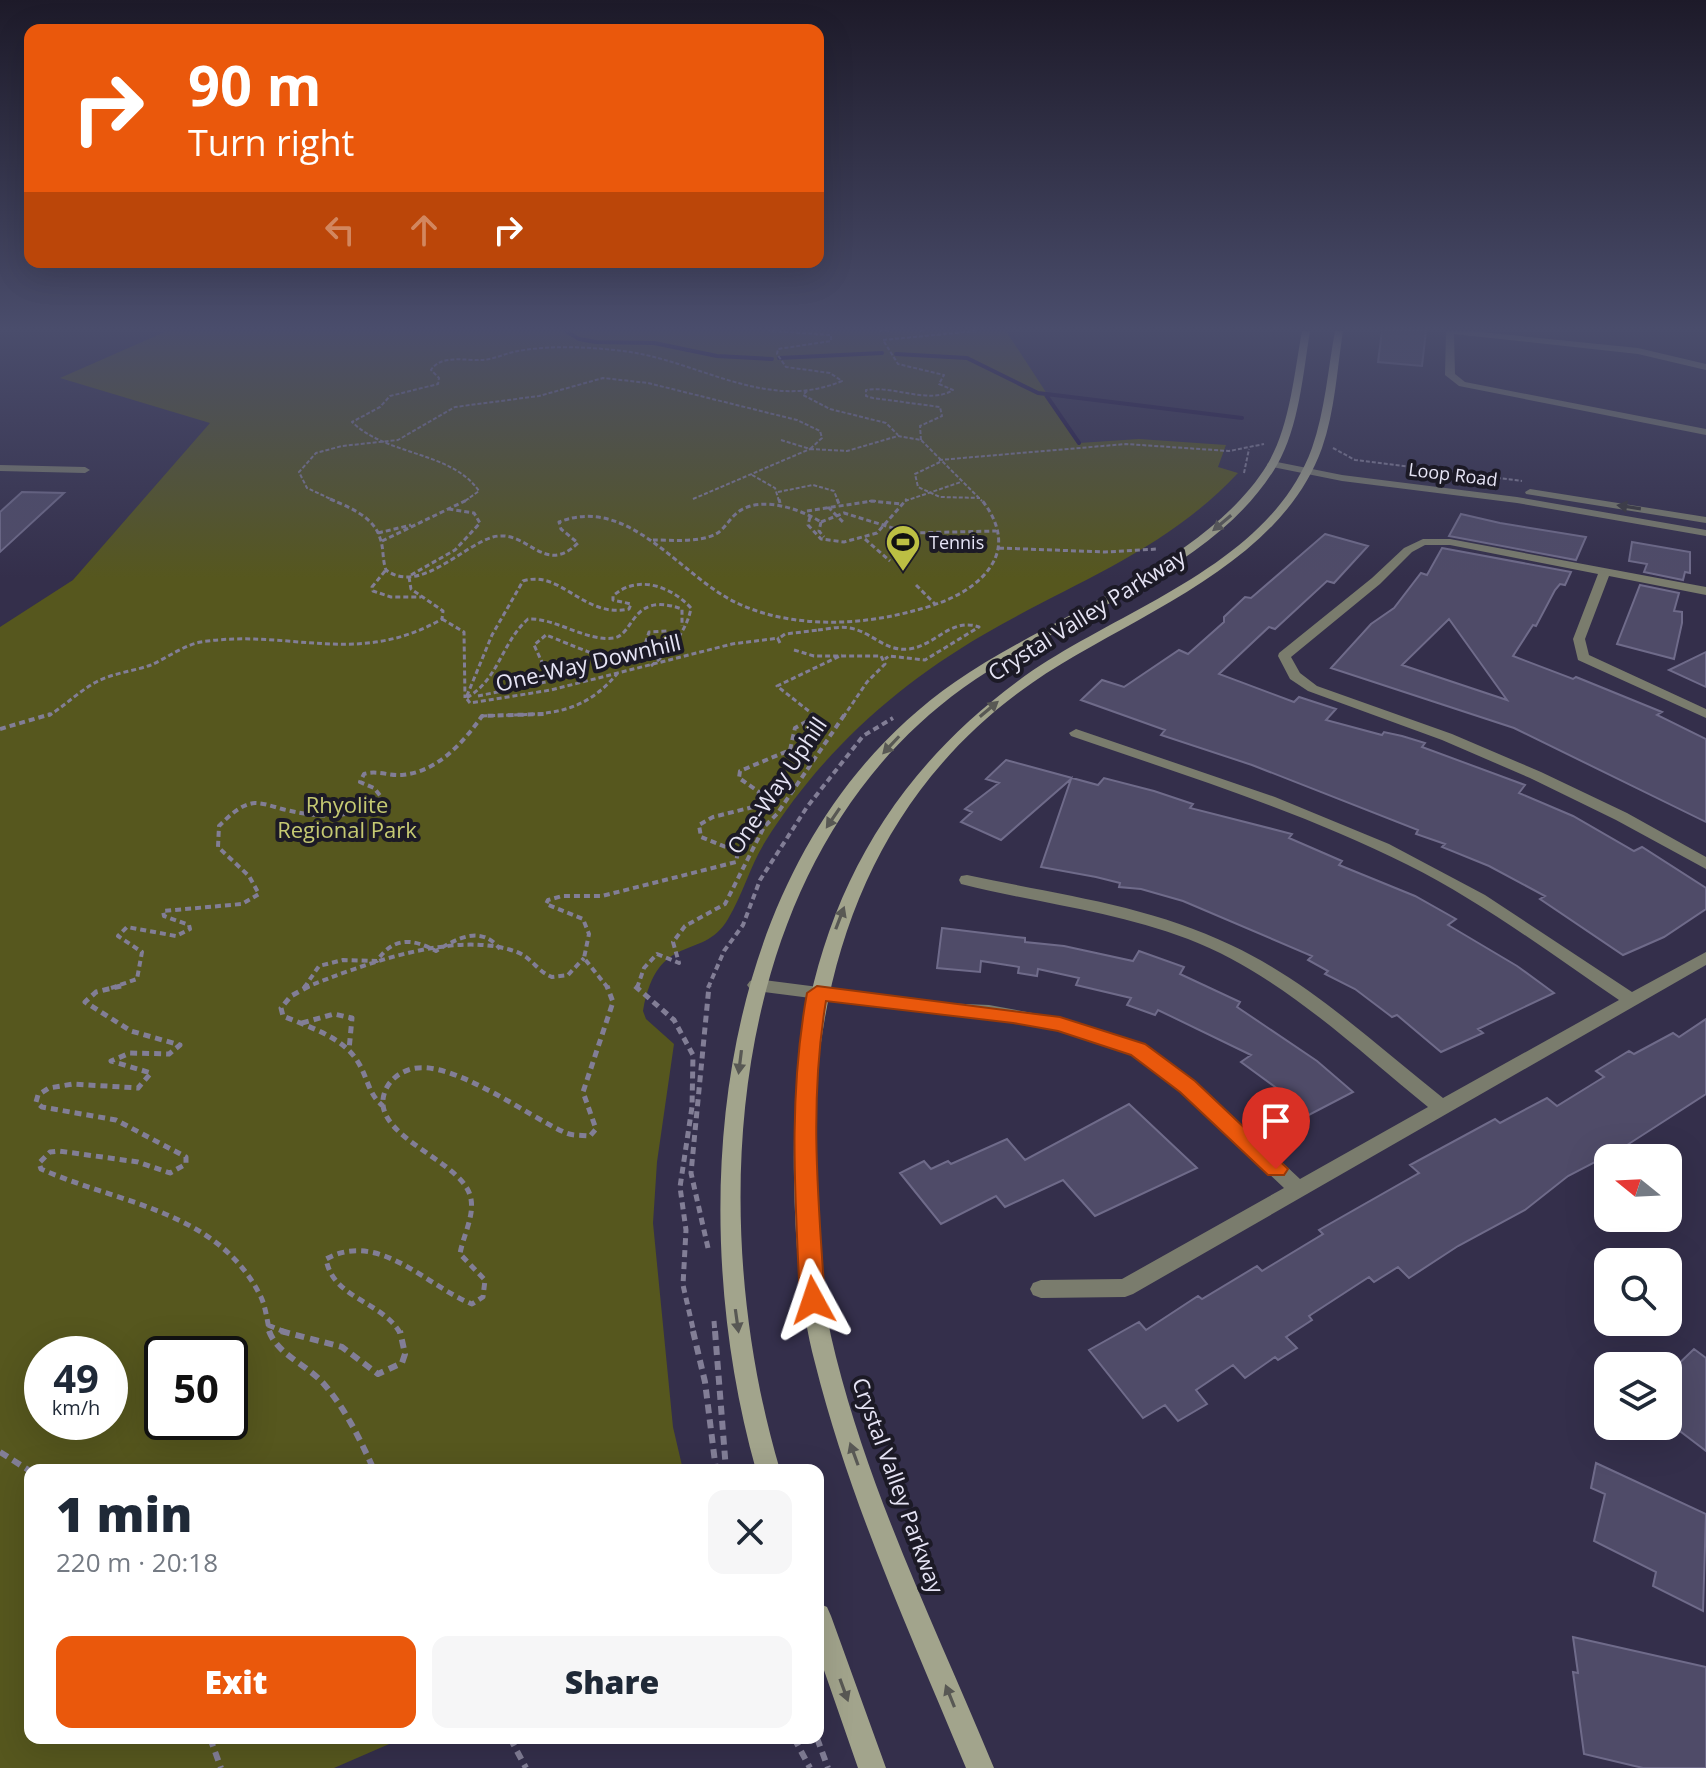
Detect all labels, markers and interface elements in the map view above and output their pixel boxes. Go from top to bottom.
text: 90 m [188,46,322,122]
icon: right [56,56,160,160]
text: Turn right [188,118,354,167]
icon: left [318,208,362,252]
icon: ahead [402,208,446,252]
icon: right [486,208,530,252]
street label: Loop Road [1407,457,1499,491]
one-way arrow [1616,500,1641,513]
one-way arrow [1212,514,1232,531]
sports icon: Tennis [884,523,922,573]
place label: Tennis [929,530,984,554]
street label: Crystal Valley Parkway [982,540,1191,687]
street label: One-Way Downhill [492,626,684,698]
one-way arrow [979,701,999,718]
street label: One-Way Uphill [719,711,833,859]
one-way arrow [883,736,901,755]
park label: Rhyolite Regional Park [277,789,417,844]
one-way arrow [826,807,841,828]
one-way arrow [834,906,847,930]
one-way arrow [733,1049,746,1074]
pin [1242,1087,1310,1169]
icon: arrive [1254,1099,1298,1143]
north arrow [1594,1144,1682,1232]
map controls [1594,1144,1682,1440]
button: search [1594,1248,1682,1336]
position arrow [771,1258,855,1342]
one-way arrow [731,1309,743,1334]
speed limit sign: 50 [144,1336,248,1440]
text: 49 [53,1350,99,1405]
button: layers [1594,1352,1682,1440]
street label: Crystal Valley Parkway [846,1373,952,1598]
text: km/h [52,1394,100,1421]
one-way arrow [847,1442,860,1466]
text: 1 min [56,1481,192,1546]
button: close [708,1490,792,1574]
text: 220 m · 20:18 [56,1544,218,1580]
button: Exit [56,1636,416,1728]
button: Share [432,1636,792,1728]
one-way arrow [838,1678,851,1702]
one-way arrow [944,1684,957,1708]

